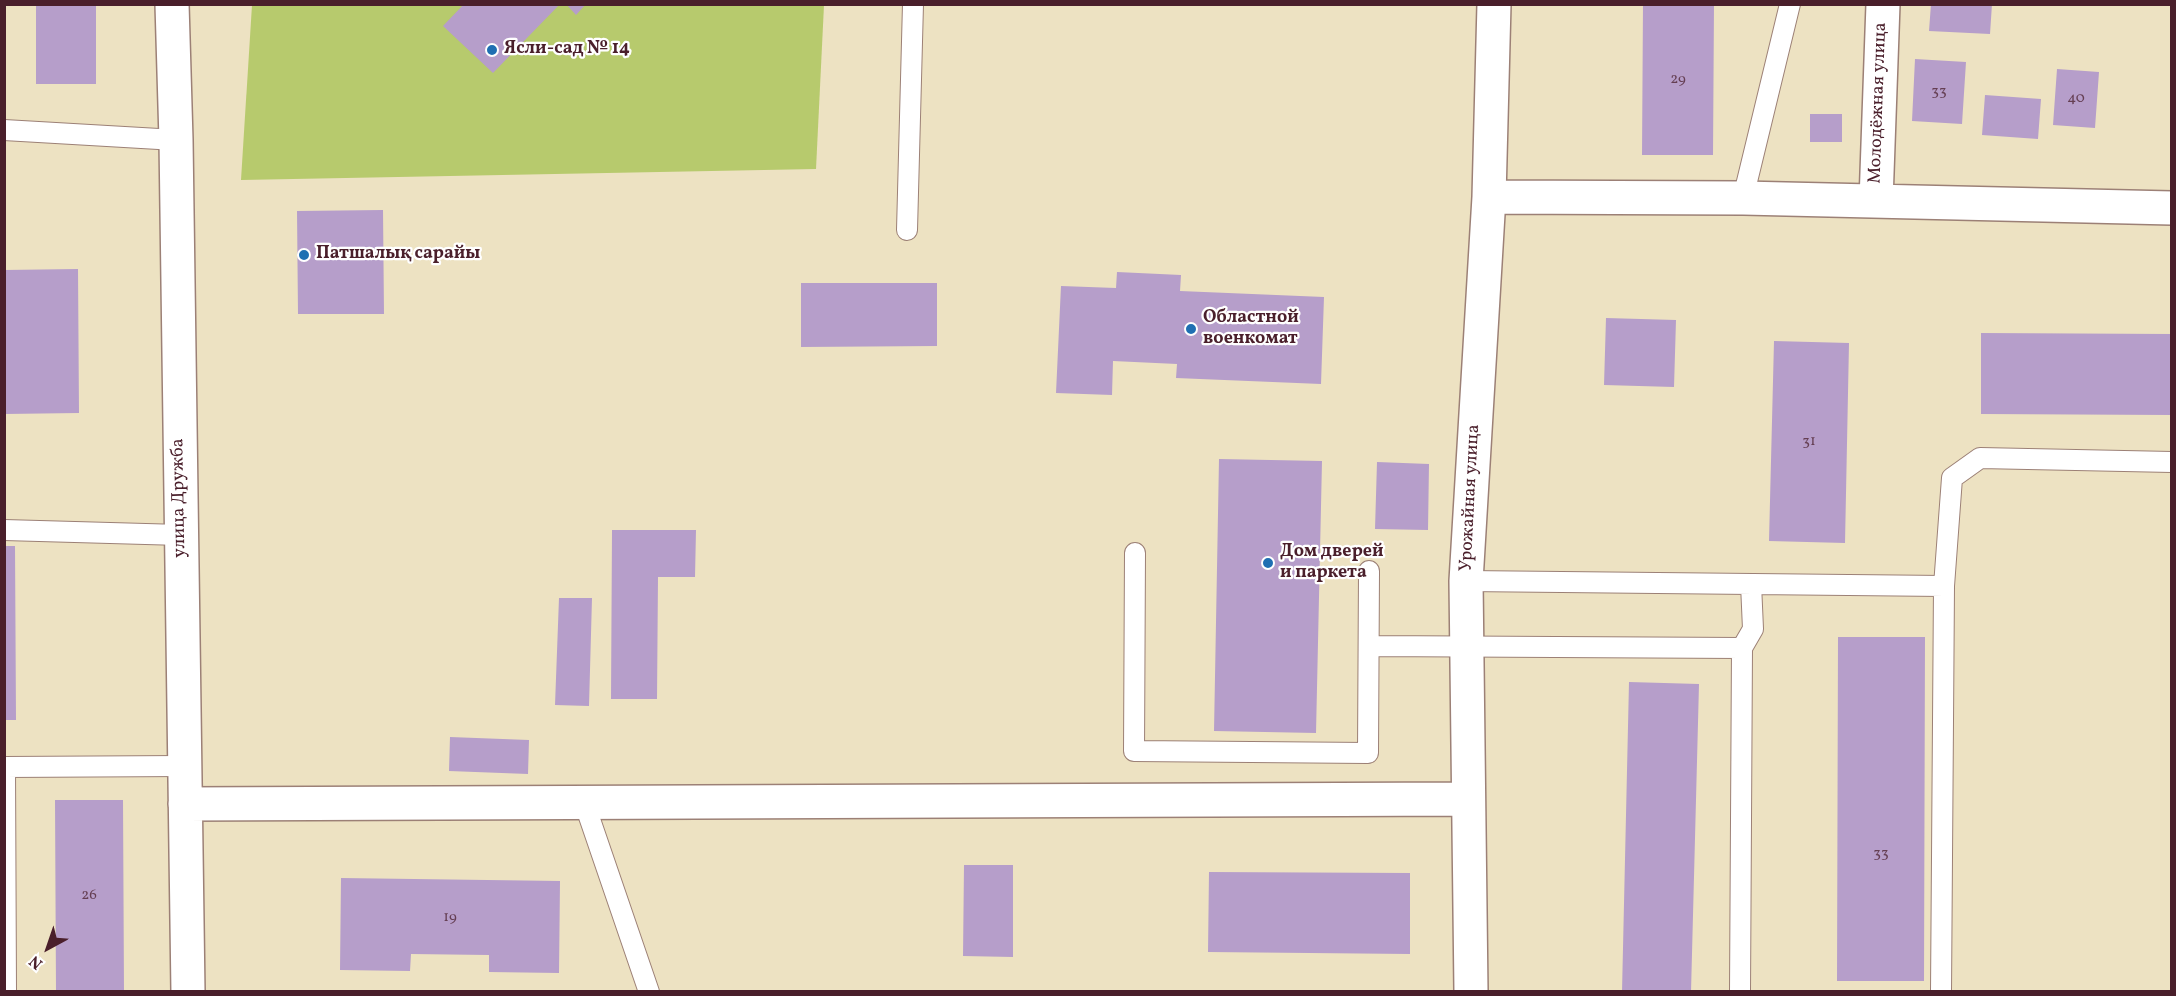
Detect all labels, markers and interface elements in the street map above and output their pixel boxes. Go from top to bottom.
street label: Молодёжная улица [1865,22,1893,184]
place label: Ясли-сад № 14 [504,39,630,61]
marker: Ясли-сад № 14 [485,43,499,57]
house number: 29 [1670,71,1686,89]
house number: 33 [1931,83,1947,101]
house number: 40 [2067,90,2085,108]
place label: Патшалық сарайы [316,244,480,266]
marker: Патшалық сарайы [297,248,311,262]
place label: Областной военкомат [1203,308,1299,350]
marker: Областной военкомат [1184,322,1198,336]
street label: Урожайная улица [1456,424,1486,572]
house number: 31 [1802,433,1816,451]
street label: улица Дружба [168,438,192,558]
place label: Дом дверей и паркета [1280,542,1384,584]
marker: Дом дверей и паркета [1261,556,1275,570]
house number: 33 [1873,845,1889,863]
house number: 26 [81,887,97,905]
house number: 19 [443,909,457,927]
north arrow [18,918,78,978]
text: N [25,950,48,974]

